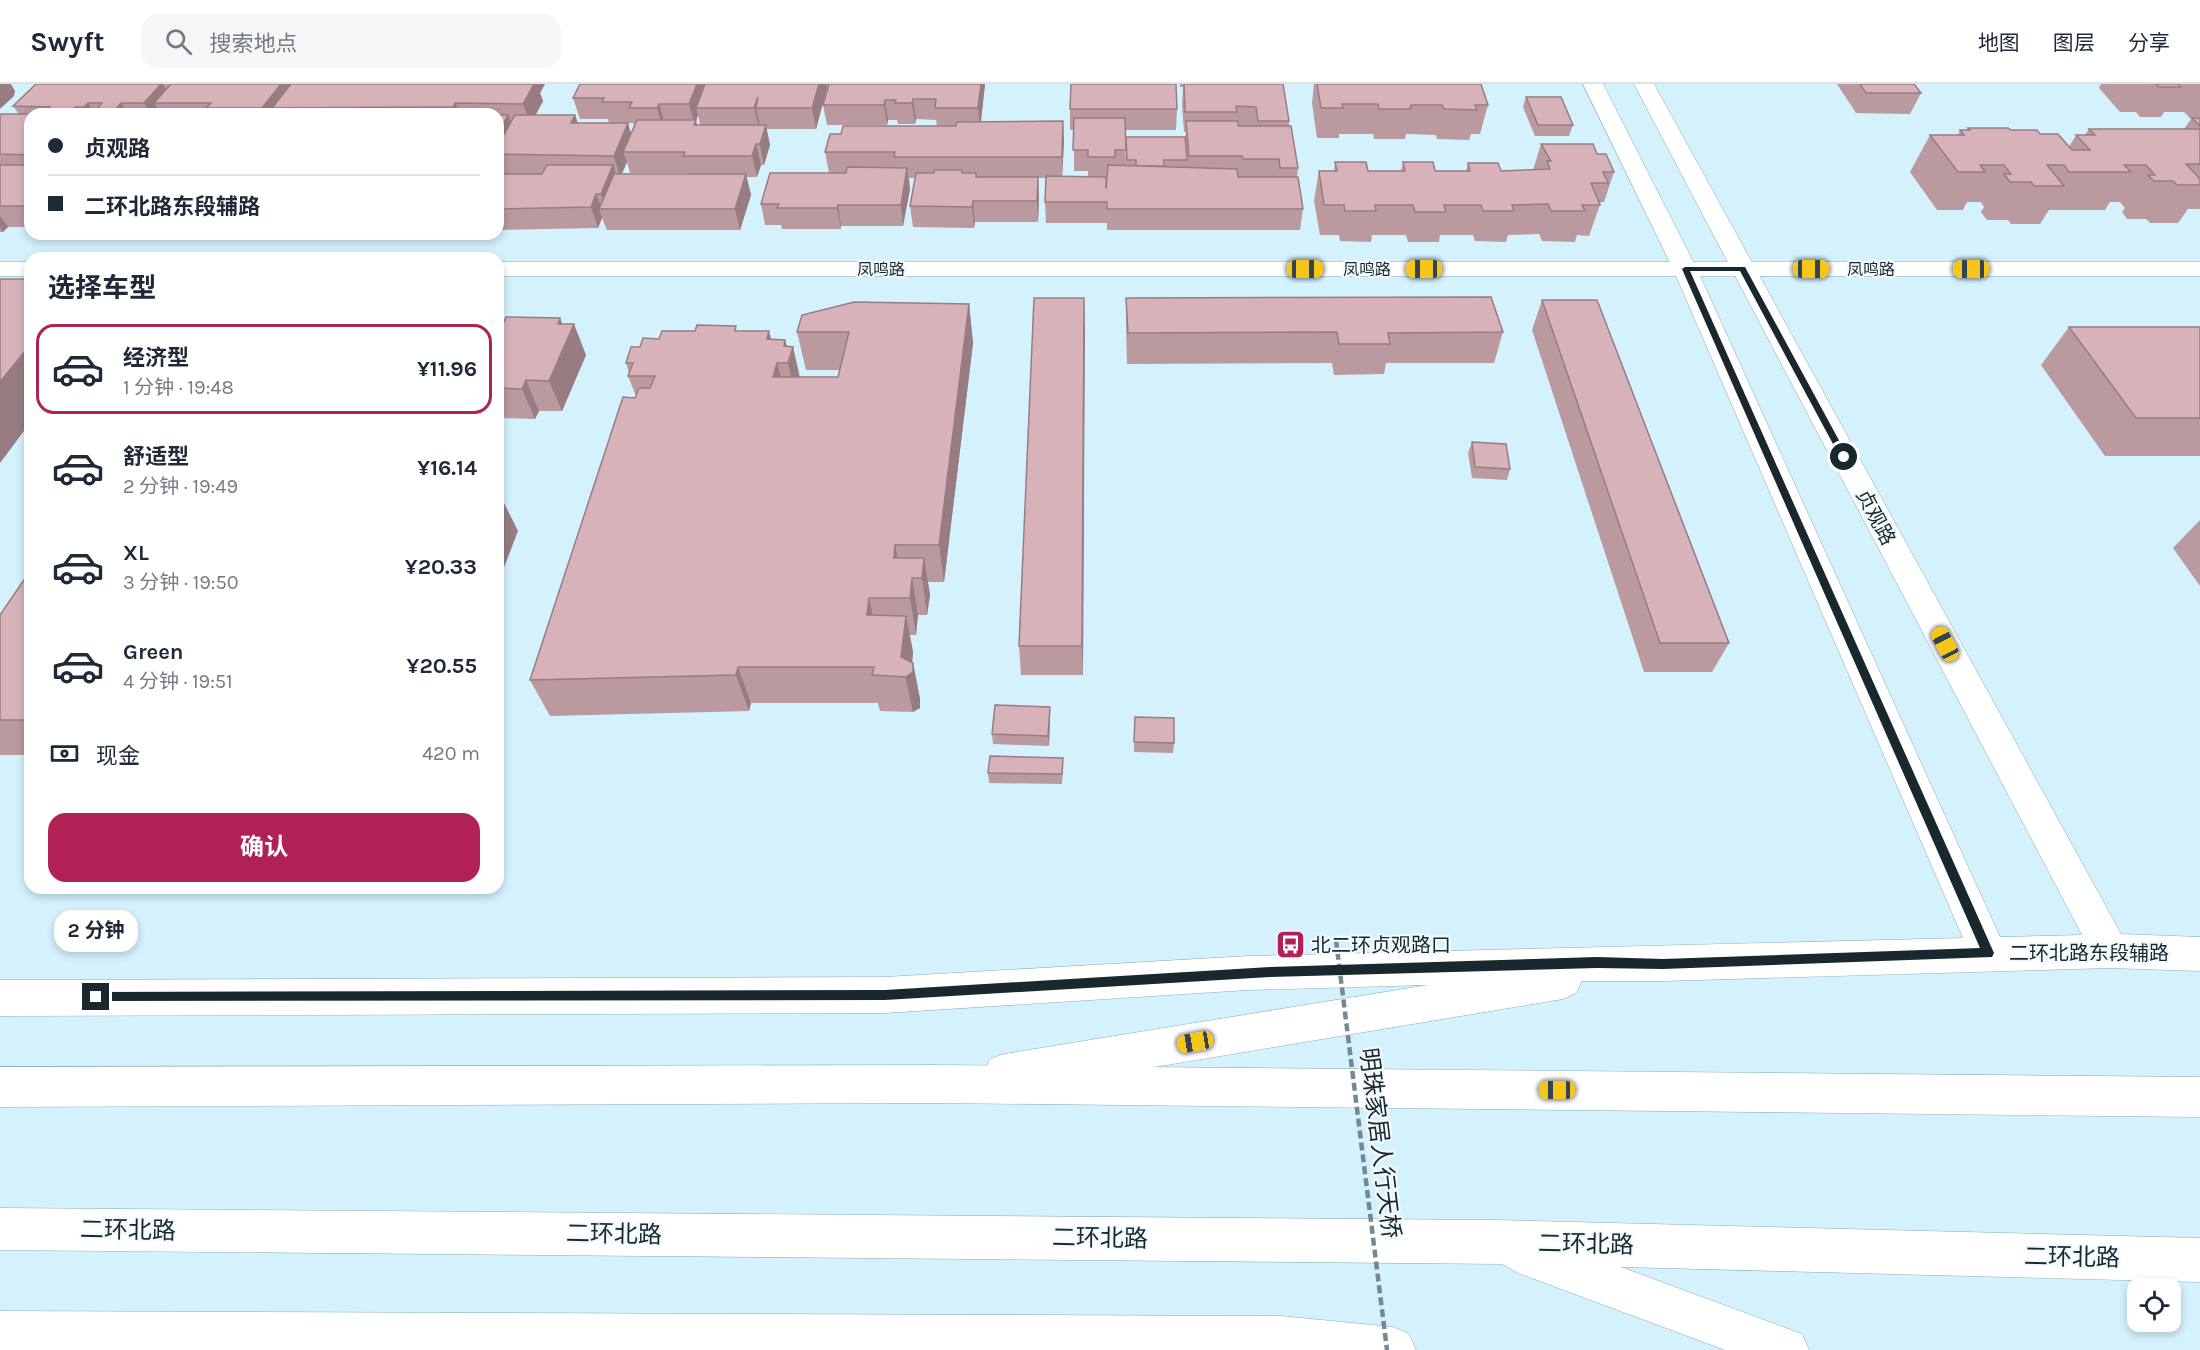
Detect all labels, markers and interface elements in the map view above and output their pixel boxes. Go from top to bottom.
search box [141,14,561,68]
text: Swyft [30,25,105,58]
icon: search [162,25,195,58]
text: 搜索地点 [210,31,298,57]
text: 地图 [1978,31,2020,55]
text: 图层 [2053,31,2095,55]
text: 分享 [2128,31,2170,55]
text: 贞观路 [84,136,150,162]
text: 二环北路东段辅路 [84,194,260,220]
street label: 凤鸣路 [857,260,905,279]
car [1287,260,1323,278]
street label: 凤鸣路 [1343,260,1391,279]
car [1406,260,1442,278]
car [1793,260,1829,278]
street label: 凤鸣路 [1847,260,1895,279]
car [1953,260,1989,278]
text: 选择车型 [48,272,156,304]
icon: car [51,342,105,396]
text: 经济型 [123,345,189,371]
text: ¥11.96 [417,356,477,382]
text: 1 分钟 · 19:48 [123,376,234,399]
icon: car [51,441,105,495]
route start [1830,443,1857,470]
text: 舒适型 [123,444,189,470]
text: ¥16.14 [417,455,477,481]
text: 2 分钟 · 19:49 [123,475,238,498]
street label: 贞观路 [1851,485,1900,549]
icon: car [51,540,105,594]
text: XL [123,540,149,566]
text: ¥20.33 [405,554,477,580]
text: 3 分钟 · 19:50 [123,571,239,594]
car [1929,624,1961,664]
icon: car [51,639,105,693]
text: Green [123,639,184,665]
text: ¥20.55 [407,653,477,679]
text: 4 分钟 · 19:51 [123,670,233,693]
icon: cash [48,737,81,770]
text: 420 m [422,742,480,765]
text: 现金 [96,743,140,769]
button: 确认 [48,813,480,882]
callout: 2 分钟 [54,910,138,952]
text: 2 分钟 [67,919,125,942]
bus stop icon: 北二环贞观路口 [1274,929,1306,961]
place label: 北二环贞观路口 [1311,934,1451,957]
street label: 二环北路东段辅路 [2009,942,2169,965]
route end [82,983,109,1010]
car [1176,1030,1214,1054]
street label: 明珠家居人行天桥 [1354,1046,1406,1240]
car [1539,1081,1575,1099]
street label: 二环北路 [80,1215,176,1245]
street label: 二环北路 [566,1219,662,1249]
street label: 二环北路 [1052,1223,1148,1253]
street label: 二环北路 [1538,1229,1634,1259]
street label: 二环北路 [2024,1242,2120,1272]
map controls [2127,1278,2181,1332]
button: locate [2127,1278,2181,1332]

